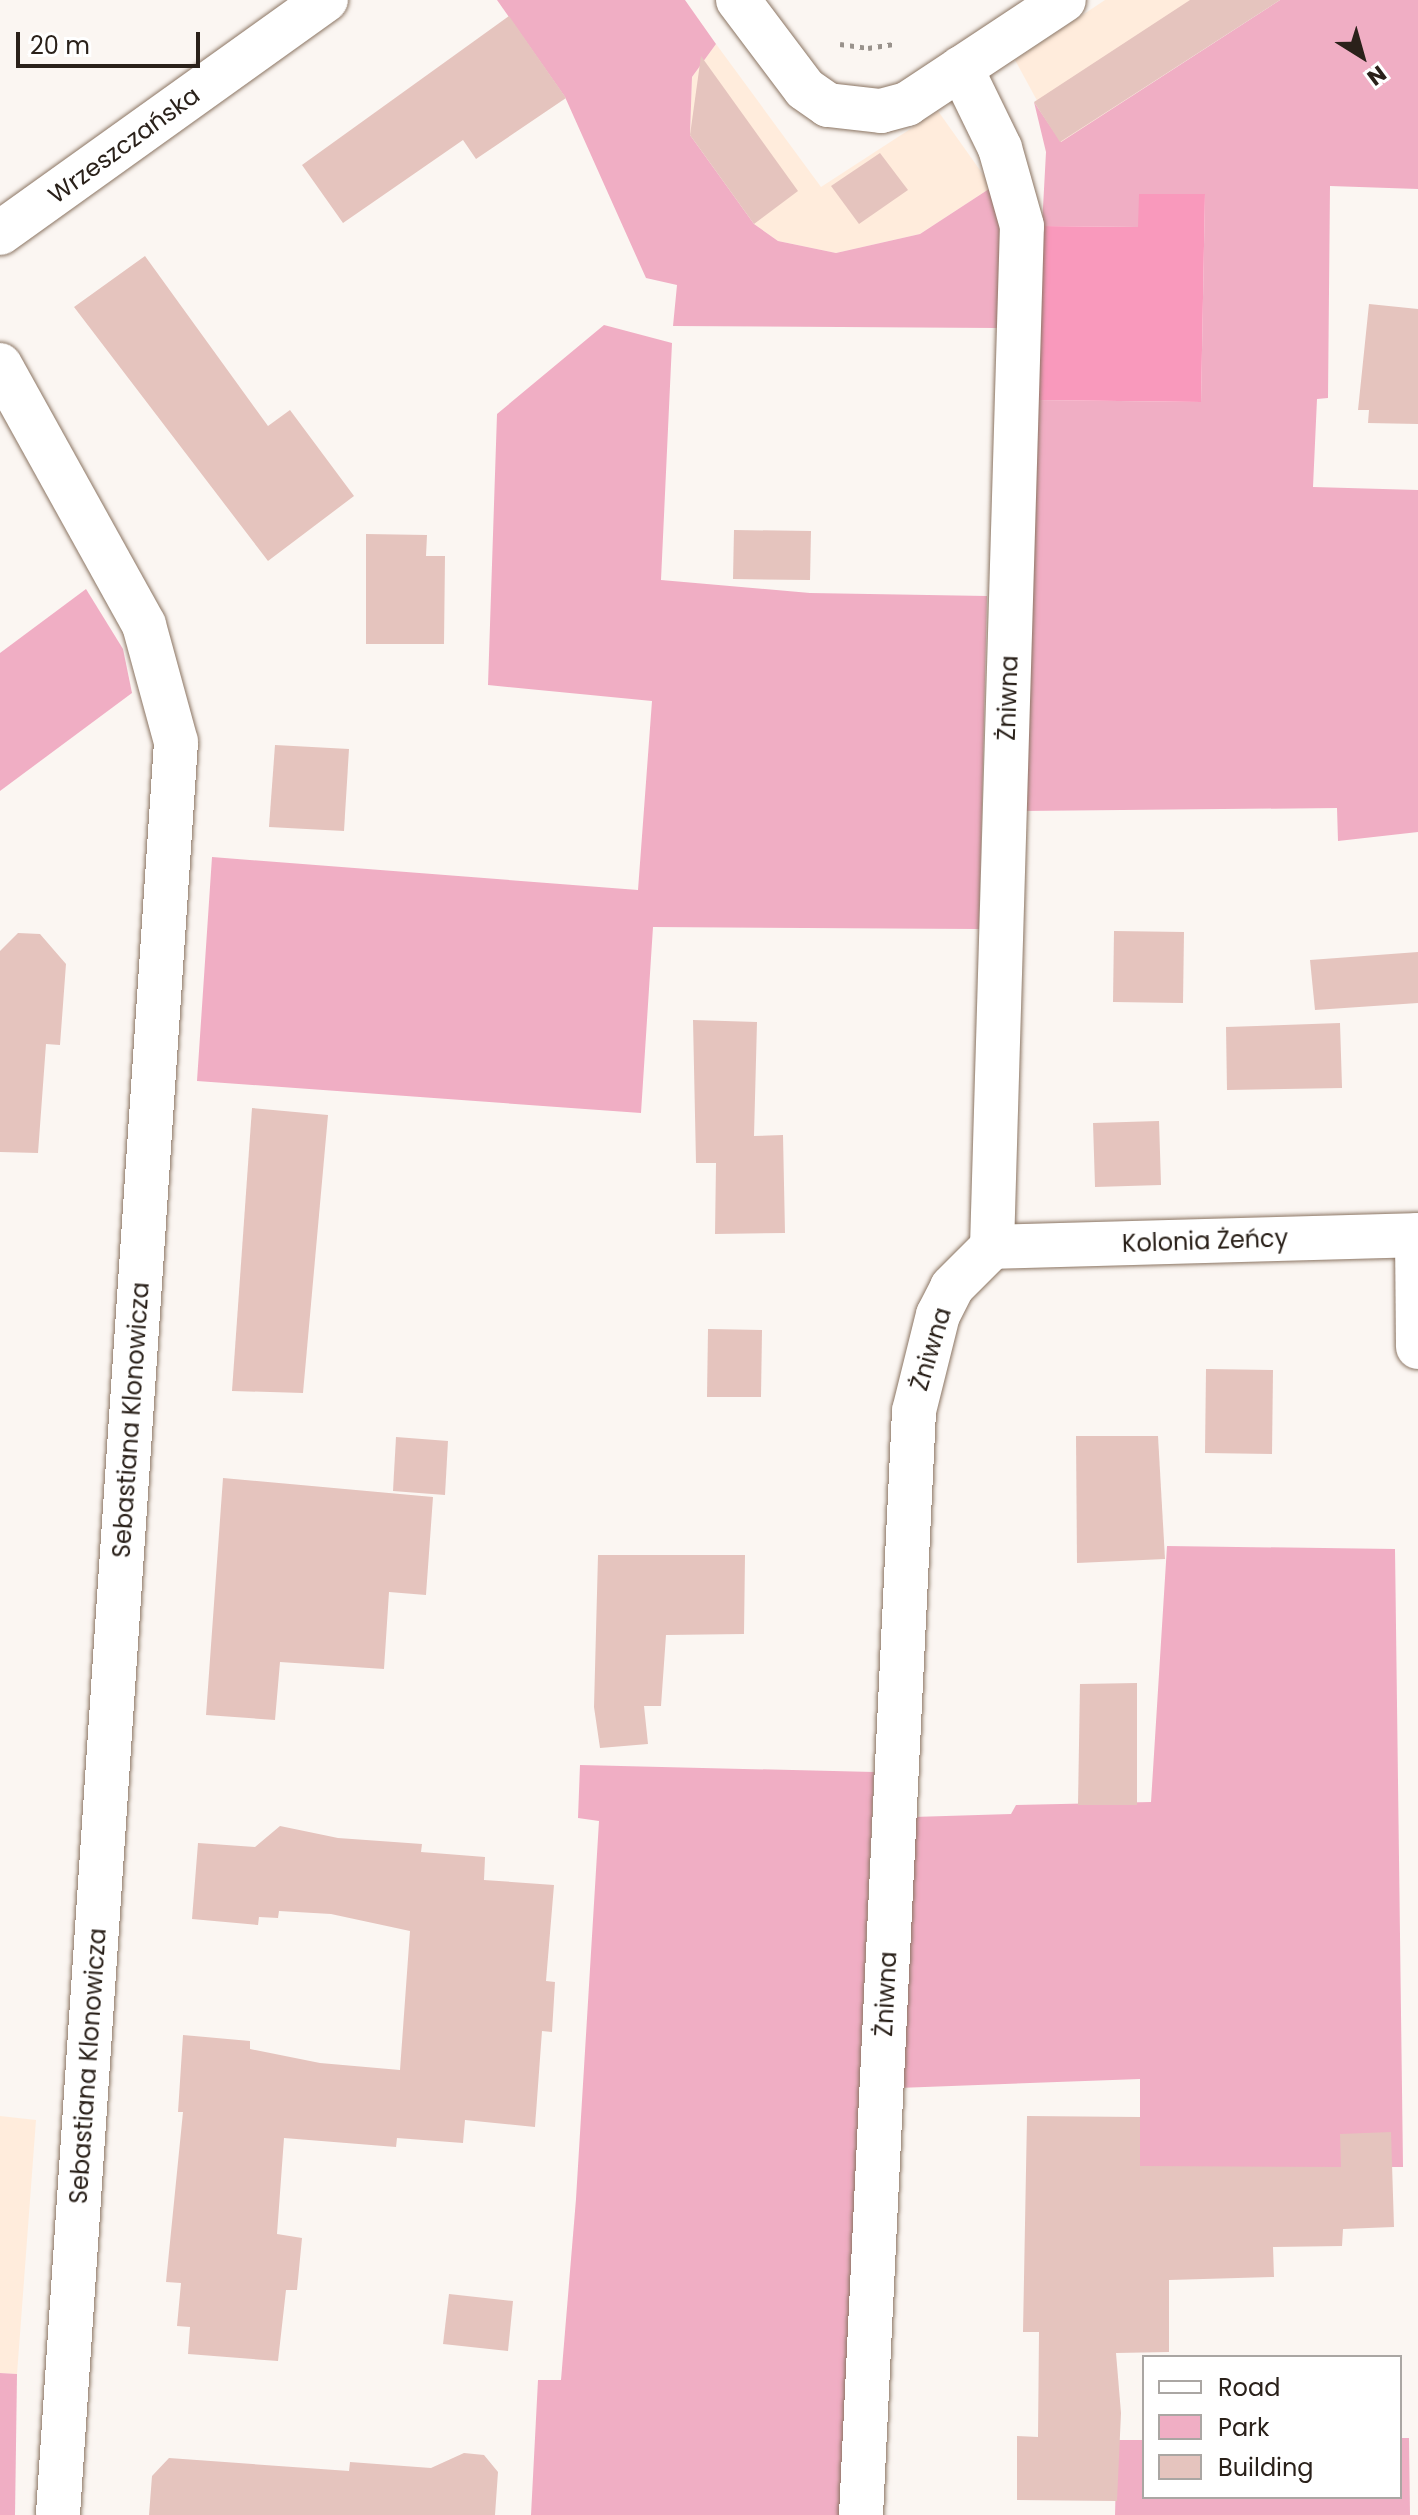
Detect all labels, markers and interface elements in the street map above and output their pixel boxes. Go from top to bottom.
scale bar [20,16,204,66]
north arrow [1322,16,1402,96]
text: 20 m [30,29,90,62]
text: N [1361,58,1393,93]
street label: Wrzeszczańska [43,81,205,209]
street label: Żniwna [992,655,1024,741]
street label: Kolonia Żeńcy [1121,1224,1289,1258]
street label: Sebastiana Klonowicza [107,1281,155,1559]
street label: Żniwna [905,1304,957,1394]
street label: Sebastiana Klonowicza [64,1927,112,2205]
street label: Żniwna [869,1951,903,2037]
legend [1142,2355,1402,2499]
text: Road [1218,2371,1280,2404]
text: Park [1218,2411,1269,2444]
text: Building [1218,2451,1314,2484]

